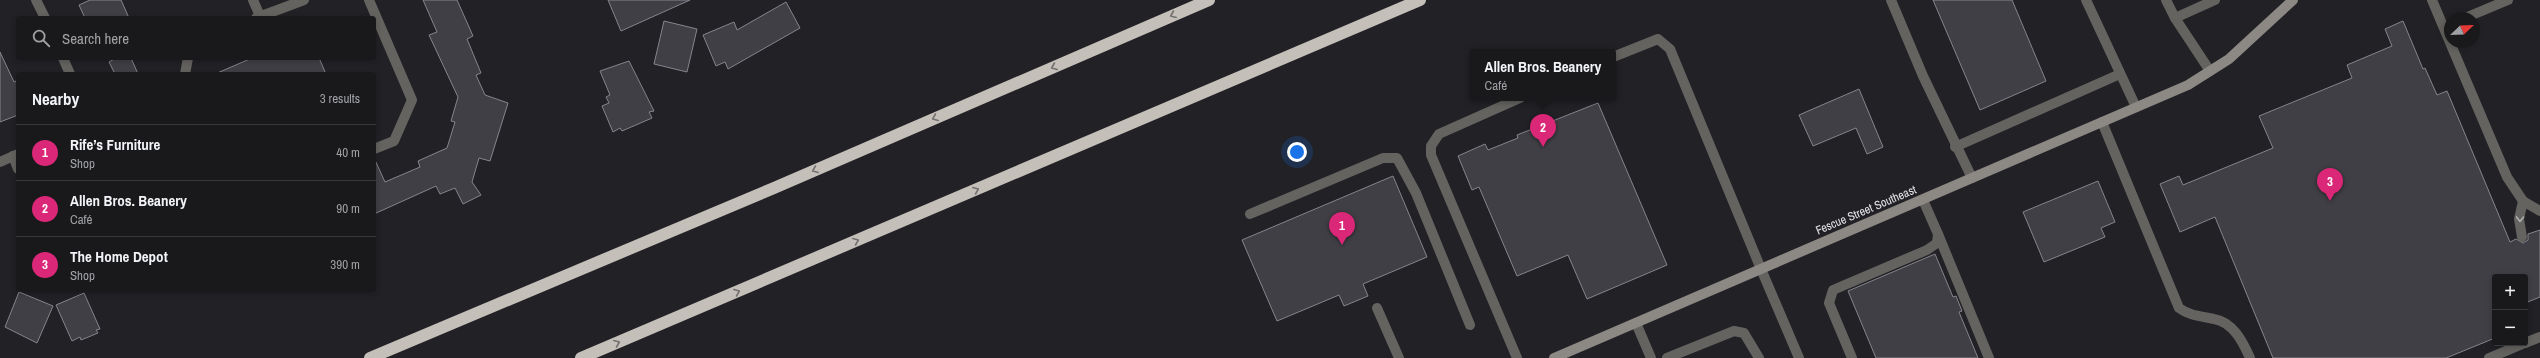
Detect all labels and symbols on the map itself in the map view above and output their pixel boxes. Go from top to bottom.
one-way arrow [1170,11,1177,19]
north arrow [2444,12,2480,48]
one-way arrow [1051,62,1058,70]
one-way arrow [931,114,938,122]
pin: 2 [1530,114,1556,147]
your location [1287,142,1307,162]
one-way arrow [812,165,820,173]
pin: 3 [2317,168,2343,201]
street label: Fescue Street Southeast [1813,181,1919,238]
one-way arrow [972,186,979,194]
pin: 1 [1329,212,1355,245]
one-way arrow [2516,216,2525,222]
one-way arrow [853,237,860,245]
one-way arrow [733,288,740,296]
one-way arrow [613,339,620,347]

